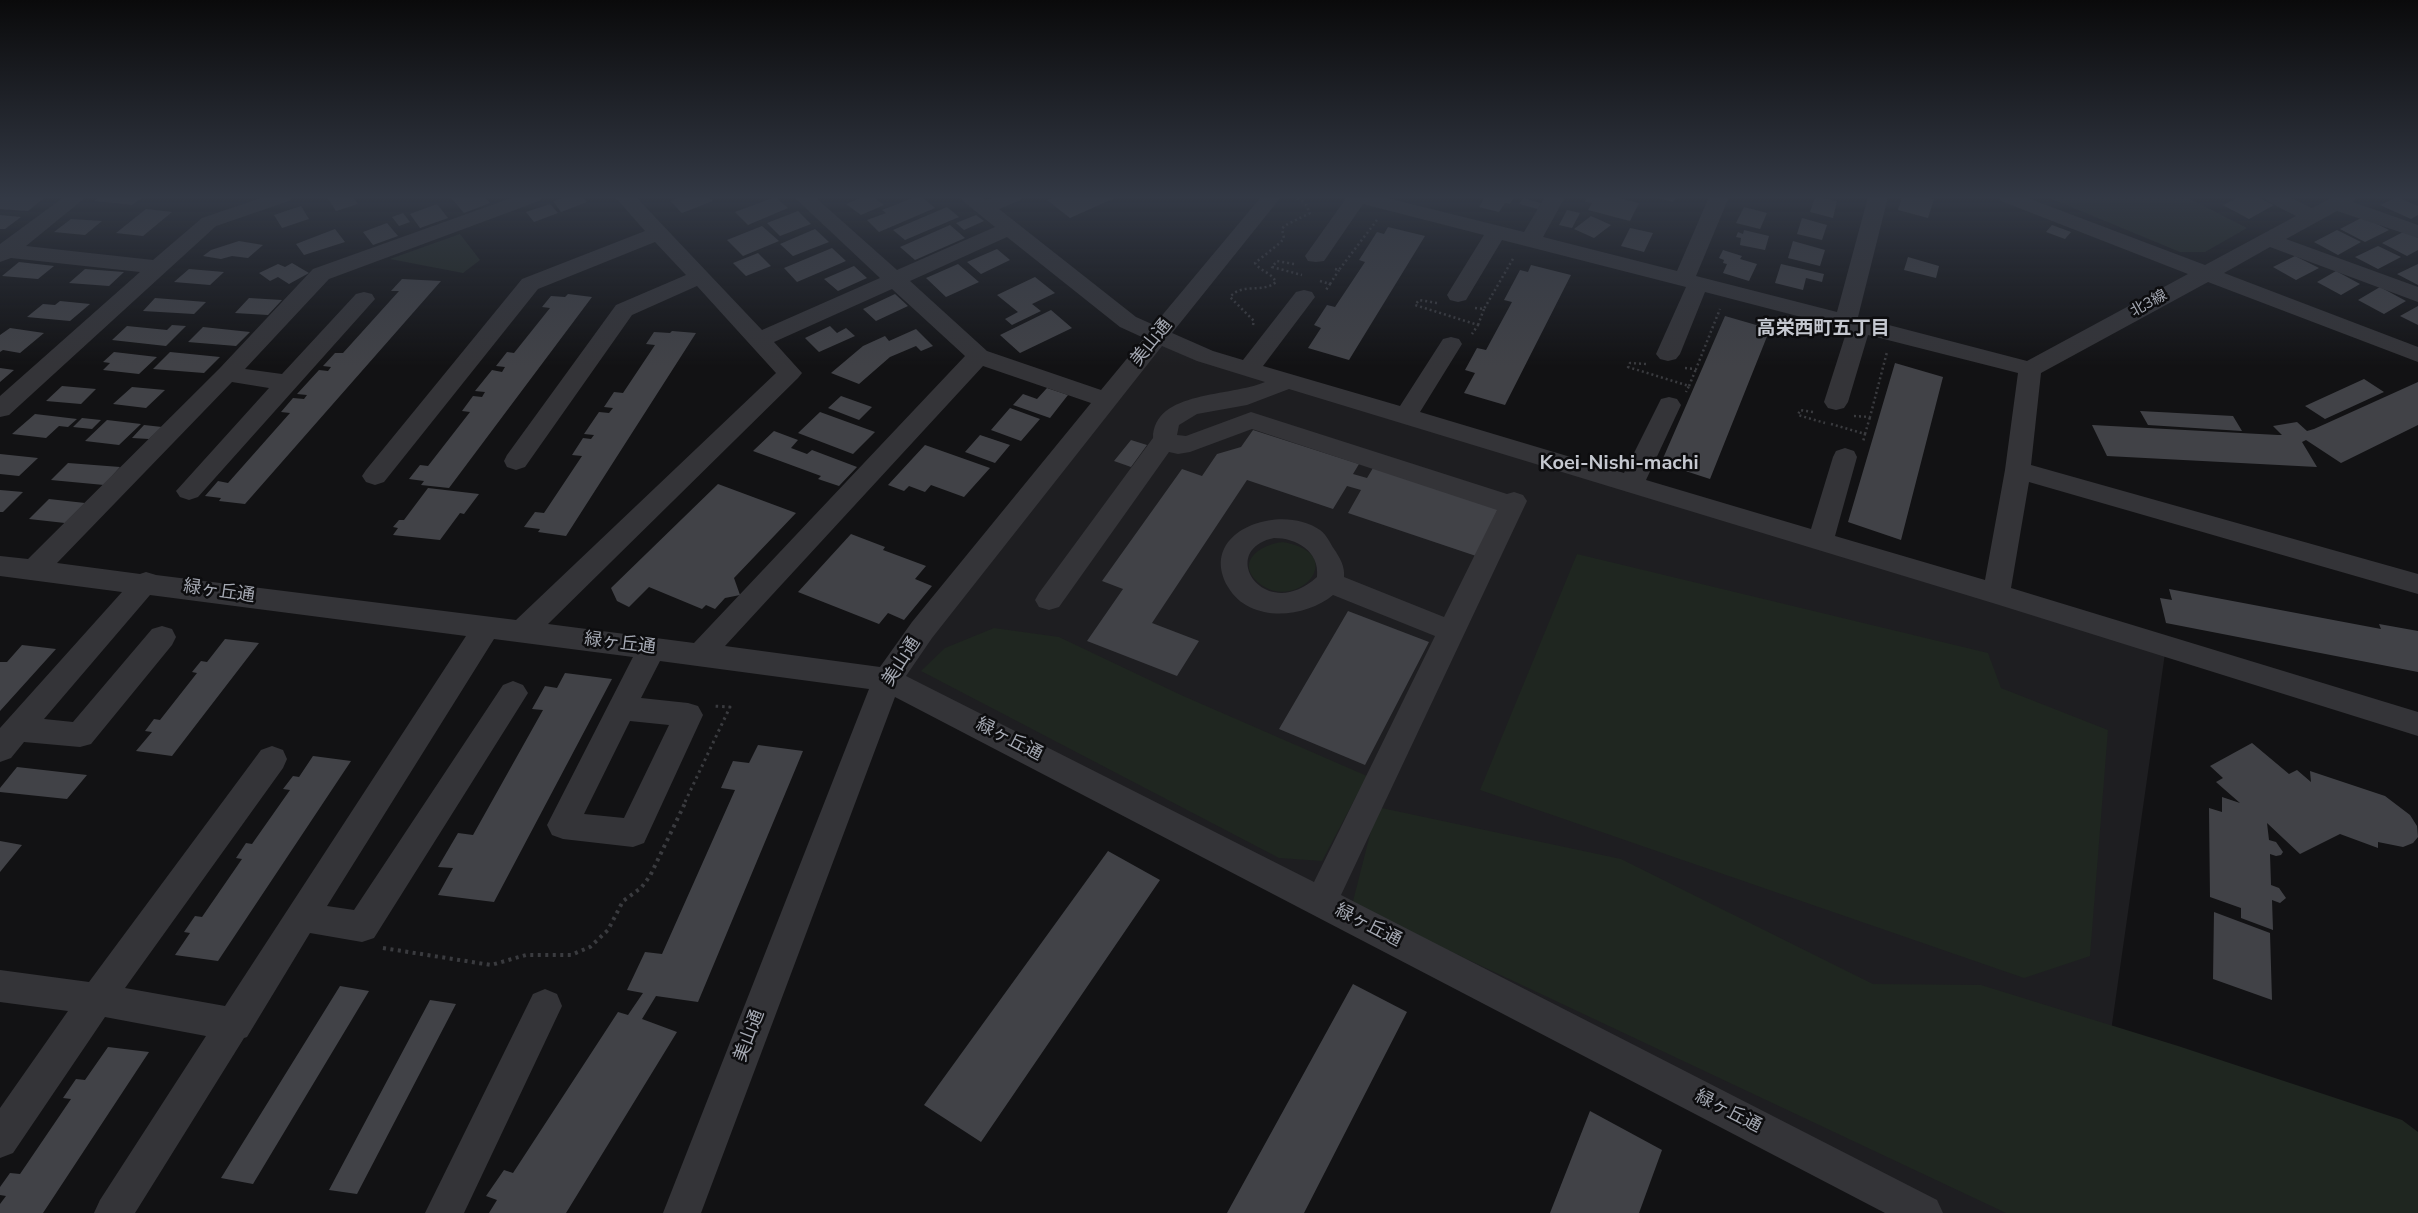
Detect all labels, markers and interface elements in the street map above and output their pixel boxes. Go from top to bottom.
street label: 北3線 [2128,287,2170,321]
street label: 美山通 [1127,315,1177,371]
district label: 高栄西町五丁目 [1757,318,1889,340]
district label: Koei-Nishi-machi [1539,452,1699,476]
street label: 緑ヶ丘通 [182,576,256,608]
street label: 緑ヶ丘通 [583,629,657,659]
street label: 美山通 [878,633,926,691]
street label: 緑ヶ丘通 [972,714,1046,766]
street label: 緑ヶ丘通 [1331,900,1405,952]
street label: 美山通 [730,1007,770,1065]
street label: 緑ヶ丘通 [1691,1086,1765,1138]

